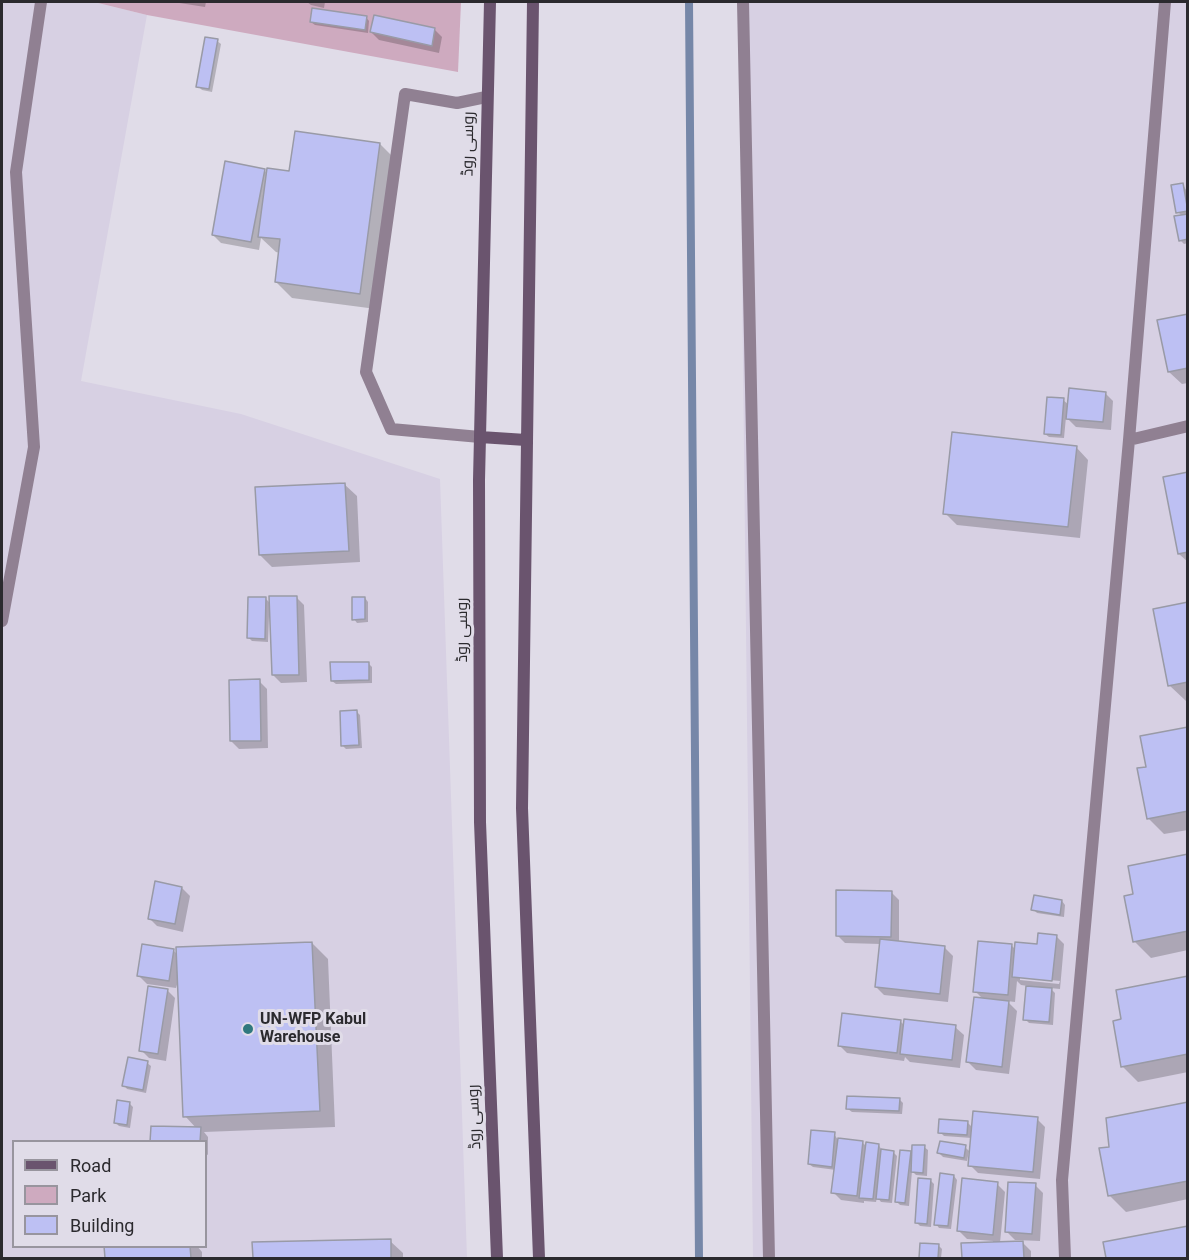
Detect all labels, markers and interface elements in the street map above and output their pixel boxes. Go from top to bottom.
street label: روسی روڈ [459,111,479,177]
street label: روسی روڈ [453,598,473,662]
place label: UN-WFP Kabul Warehouse [260,1010,366,1048]
marker: UN-WFP Kabul Warehouse [241,1022,255,1036]
street label: روسی روڈ [464,1084,486,1150]
legend [12,1140,207,1248]
text: Road [70,1155,111,1176]
text: Park [70,1185,106,1206]
text: Building [70,1215,134,1236]

